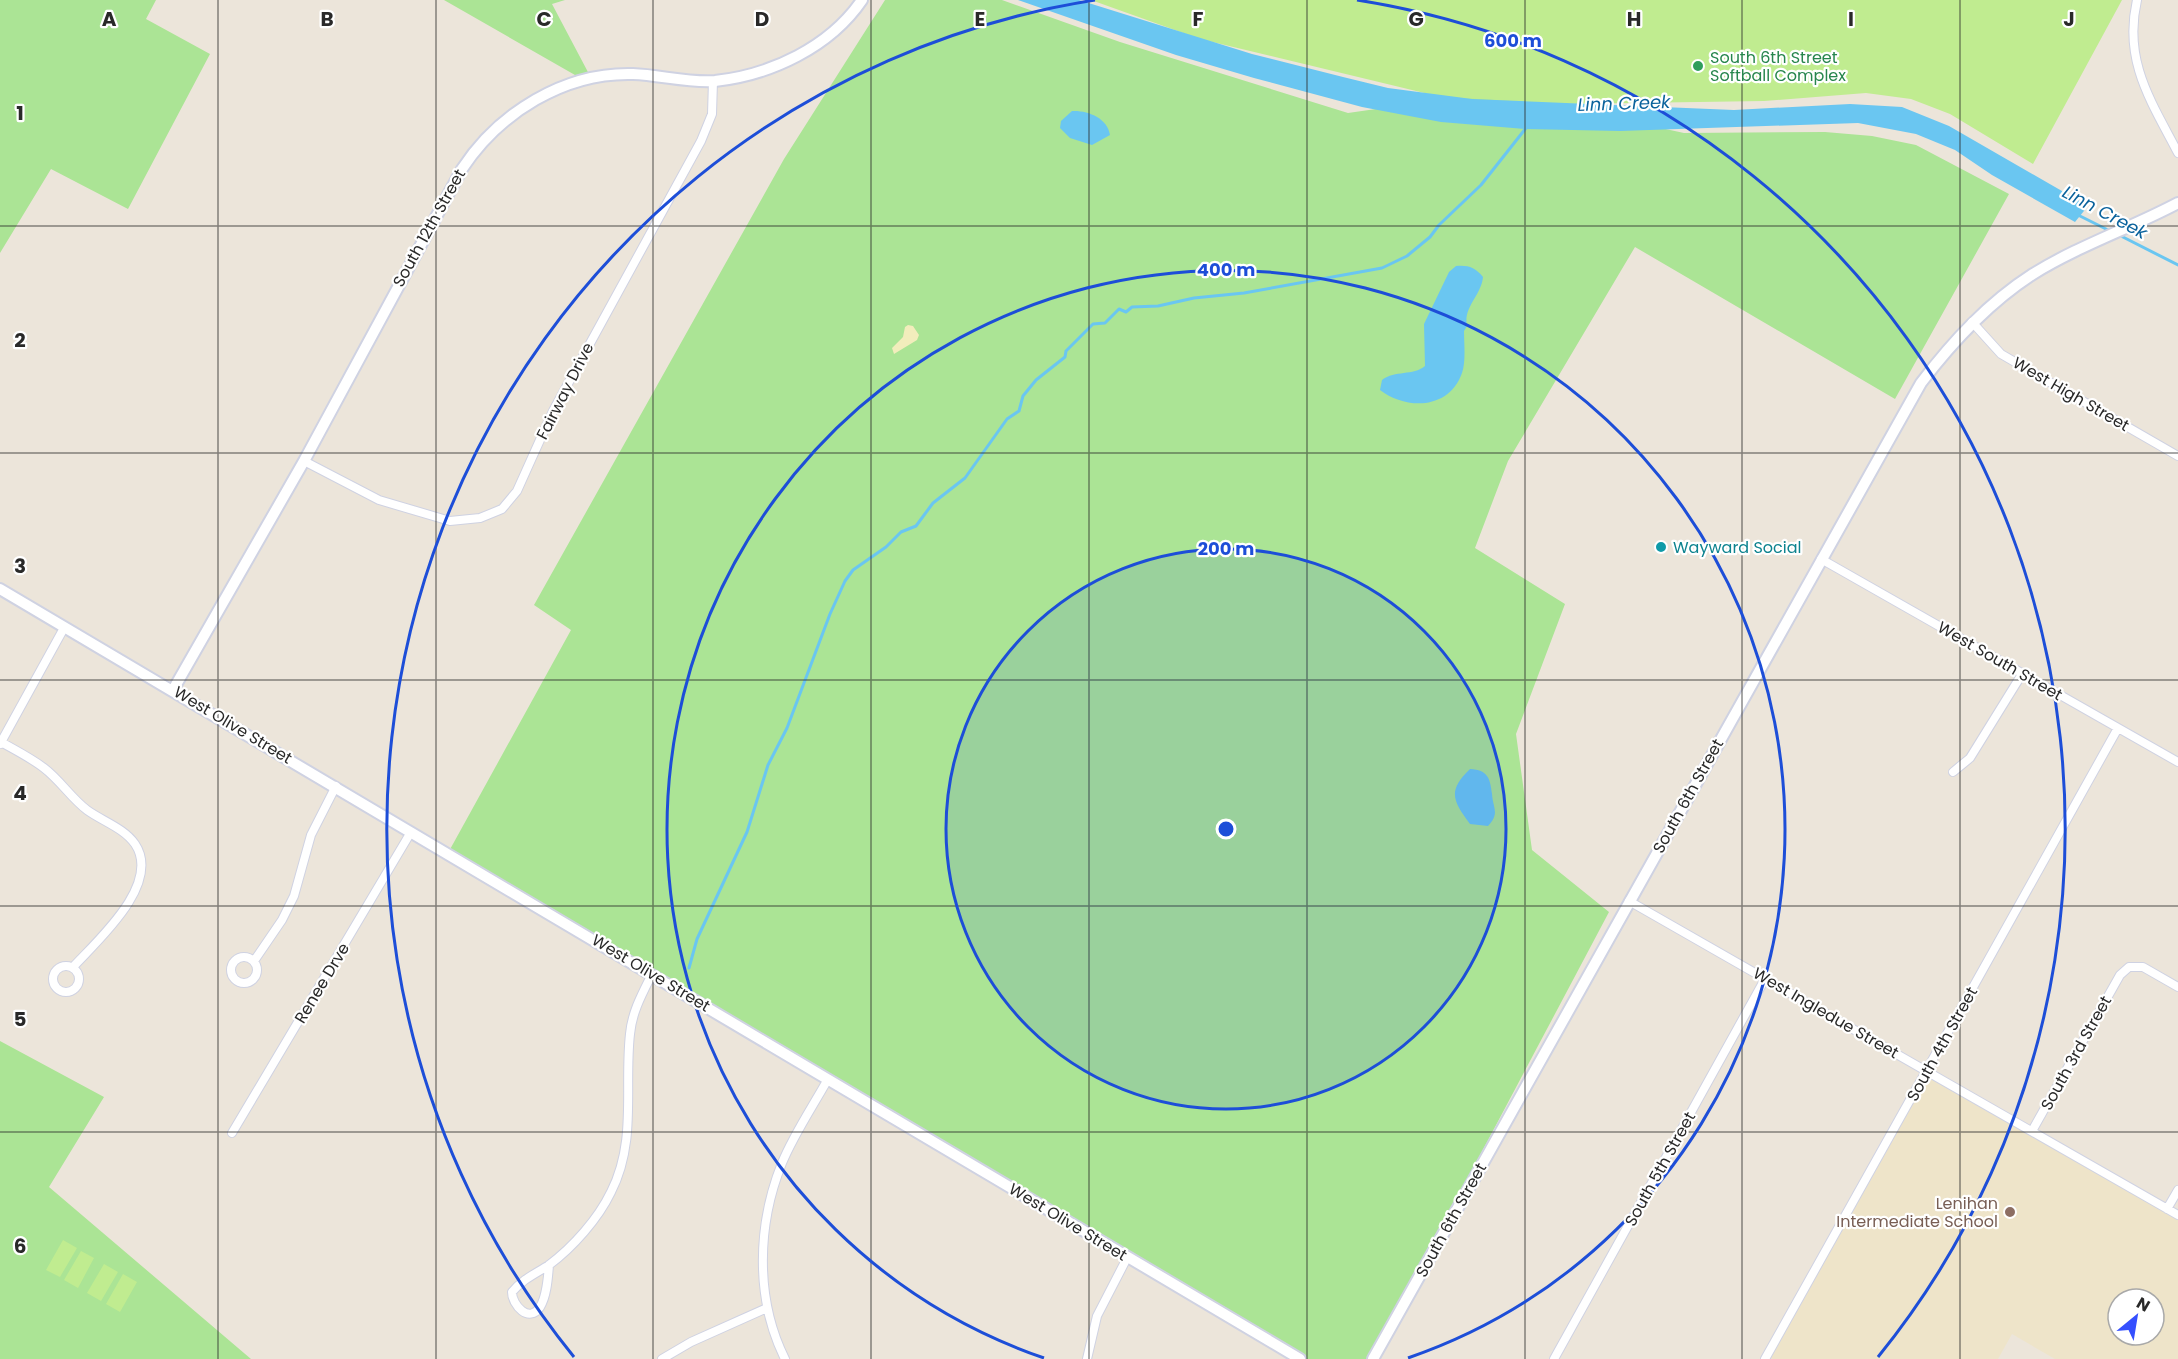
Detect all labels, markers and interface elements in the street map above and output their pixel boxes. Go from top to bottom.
text: A [102,5,117,33]
text: B [320,5,334,33]
text: C [536,5,552,33]
text: D [755,5,769,33]
text: E [975,5,985,33]
text: F [1193,5,1204,33]
text: G [1408,5,1424,33]
text: H [1627,5,1641,33]
text: I [1848,5,1854,33]
text: J [2063,5,2075,33]
text: 600 m [1484,28,1542,53]
place label: South 6th Street Softball Complex [1710,46,1846,87]
marker: South 6th Street Softball Complex [1691,59,1705,73]
water label: Linn Creek [1577,89,1672,117]
text: 1 [16,99,24,127]
street label: South 12th Street [387,165,471,291]
water label: Linn Creek [2058,179,2152,245]
text: 400 m [1197,257,1255,282]
text: 2 [14,326,26,354]
street label: Fairway Drive [531,338,599,443]
street label: West High Street [2008,351,2134,437]
text: 200 m [1198,536,1254,561]
place label: Wayward Social [1673,536,1801,559]
marker: Wayward Social [1654,540,1668,554]
text: 3 [14,552,26,580]
street label: West South Street [1933,616,2067,706]
street label: West Olive Street [169,681,297,770]
street label: South 6th Street [1647,734,1729,857]
text: 4 [13,779,27,807]
centre of rings [1216,819,1236,839]
street label: West Olive Street [587,929,715,1018]
street label: Renee Drve [289,938,355,1028]
street label: West Ingledue Street [1749,962,1903,1064]
street label: South 4th Street [1901,983,1983,1105]
street label: South 3rd Street [2035,992,2117,1114]
text: 5 [14,1005,27,1033]
street label: South 5th Street [1619,1108,1701,1230]
street label: South 6th Street [1410,1158,1492,1281]
street label: West Olive Street [1004,1178,1132,1267]
place label: Lenihan Intermediate School [1836,1192,1998,1233]
marker: Lenihan Intermediate School [2003,1205,2017,1219]
text: 6 [14,1232,26,1260]
north arrow [2106,1287,2166,1347]
text: N [2132,1291,2154,1317]

